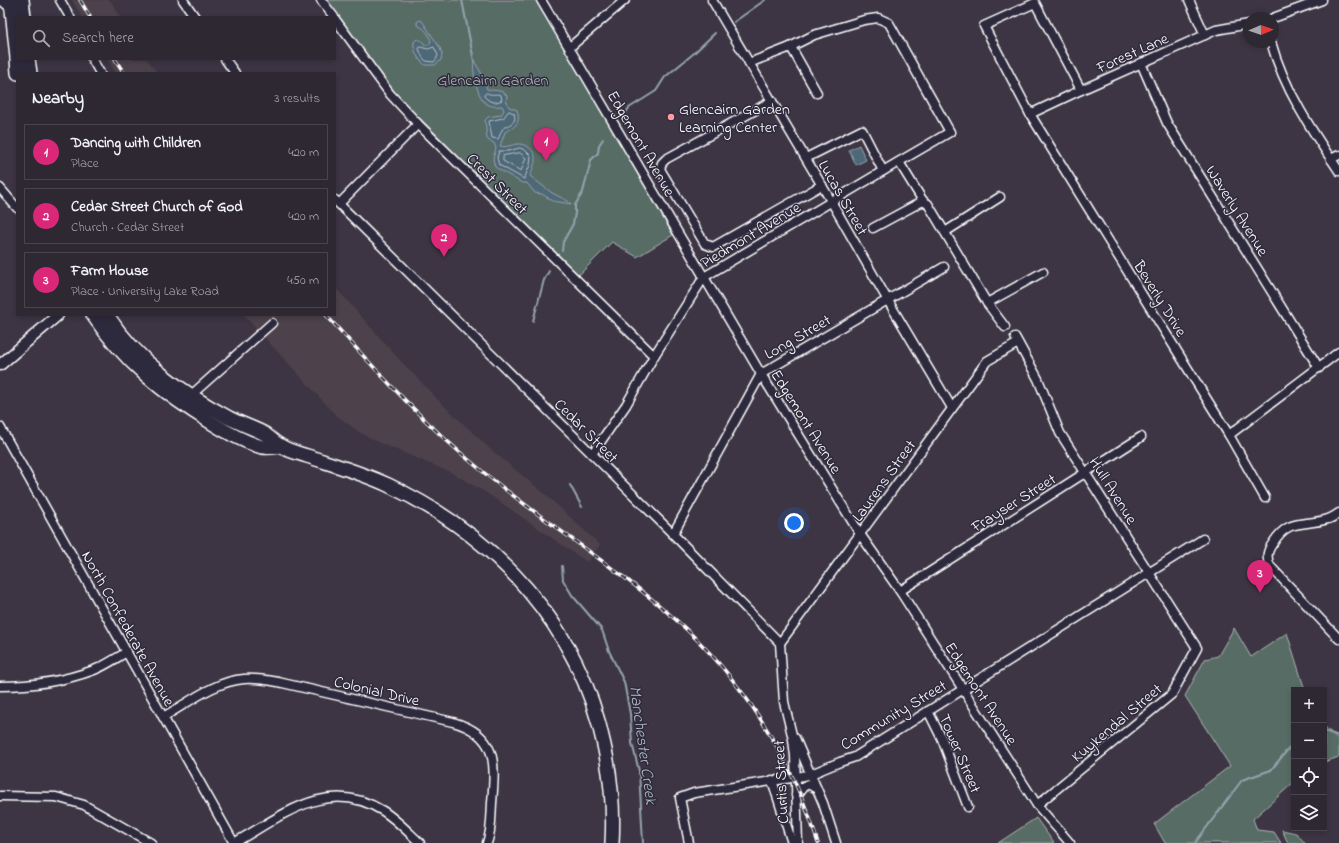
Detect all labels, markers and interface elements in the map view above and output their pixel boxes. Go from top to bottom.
north arrow [1243,12,1279,48]
search box [16,16,336,60]
icon: search [30,27,52,49]
text: Search here [62,27,134,49]
street label: Forest Lane [1092,27,1173,81]
park label: Glencairn Garden [438,69,549,93]
text: Nearby [32,86,84,111]
street label: Edgemont Avenue [600,87,681,202]
text: 3 results [274,89,320,108]
place label: Glencairn Garden Learning Center [679,98,790,140]
marker: Glencairn Garden Learning Center [666,112,676,122]
pin: 1 [533,128,559,161]
text: Dancing with Children [71,132,201,154]
text: 1 [44,143,48,162]
text: 420 m [288,143,319,162]
street label: Crest Street [460,148,533,221]
text: Place [71,154,99,173]
street label: Lucas Street [811,156,874,241]
street label: Waverly Avenue [1199,161,1274,262]
text: Cedar Street Church of God [71,196,243,218]
street label: Piedmont Avenue [696,196,806,275]
text: 2 [43,207,49,226]
text: 420 m [288,207,319,226]
text: Church · Cedar Street [71,218,184,237]
pin: 2 [431,224,457,257]
street label: Beverly Drive [1126,256,1193,342]
text: Farm House [71,260,148,282]
text: 3 [43,271,49,290]
text: 450 m [287,271,319,290]
text: Place · University Lake Road [71,282,219,301]
street label: Long Street [760,309,836,367]
street label: Edgemont Avenue [764,365,847,480]
street label: Cedar Street [548,394,624,470]
street label: Laurens Street [847,435,923,527]
street label: Hull Avenue [1082,453,1143,530]
street label: Frayser Street [966,468,1062,540]
your location [784,513,804,533]
street label: North Confederate Avenue [74,547,181,712]
pin: 3 [1247,560,1273,593]
street label: Edgemont Avenue [938,638,1023,751]
street label: Colonial Drive [331,670,423,714]
street label: Community Street [836,674,952,757]
street label: Kuykendal Street [1066,678,1169,769]
water label: Manchester Creek [622,684,663,808]
map controls [1291,687,1327,831]
button: + [1291,687,1327,723]
street label: Tower Street [932,711,987,798]
button: − [1291,723,1327,759]
street label: Curtis Street [768,739,796,824]
button: locate [1291,759,1327,795]
button: layers [1291,795,1327,831]

